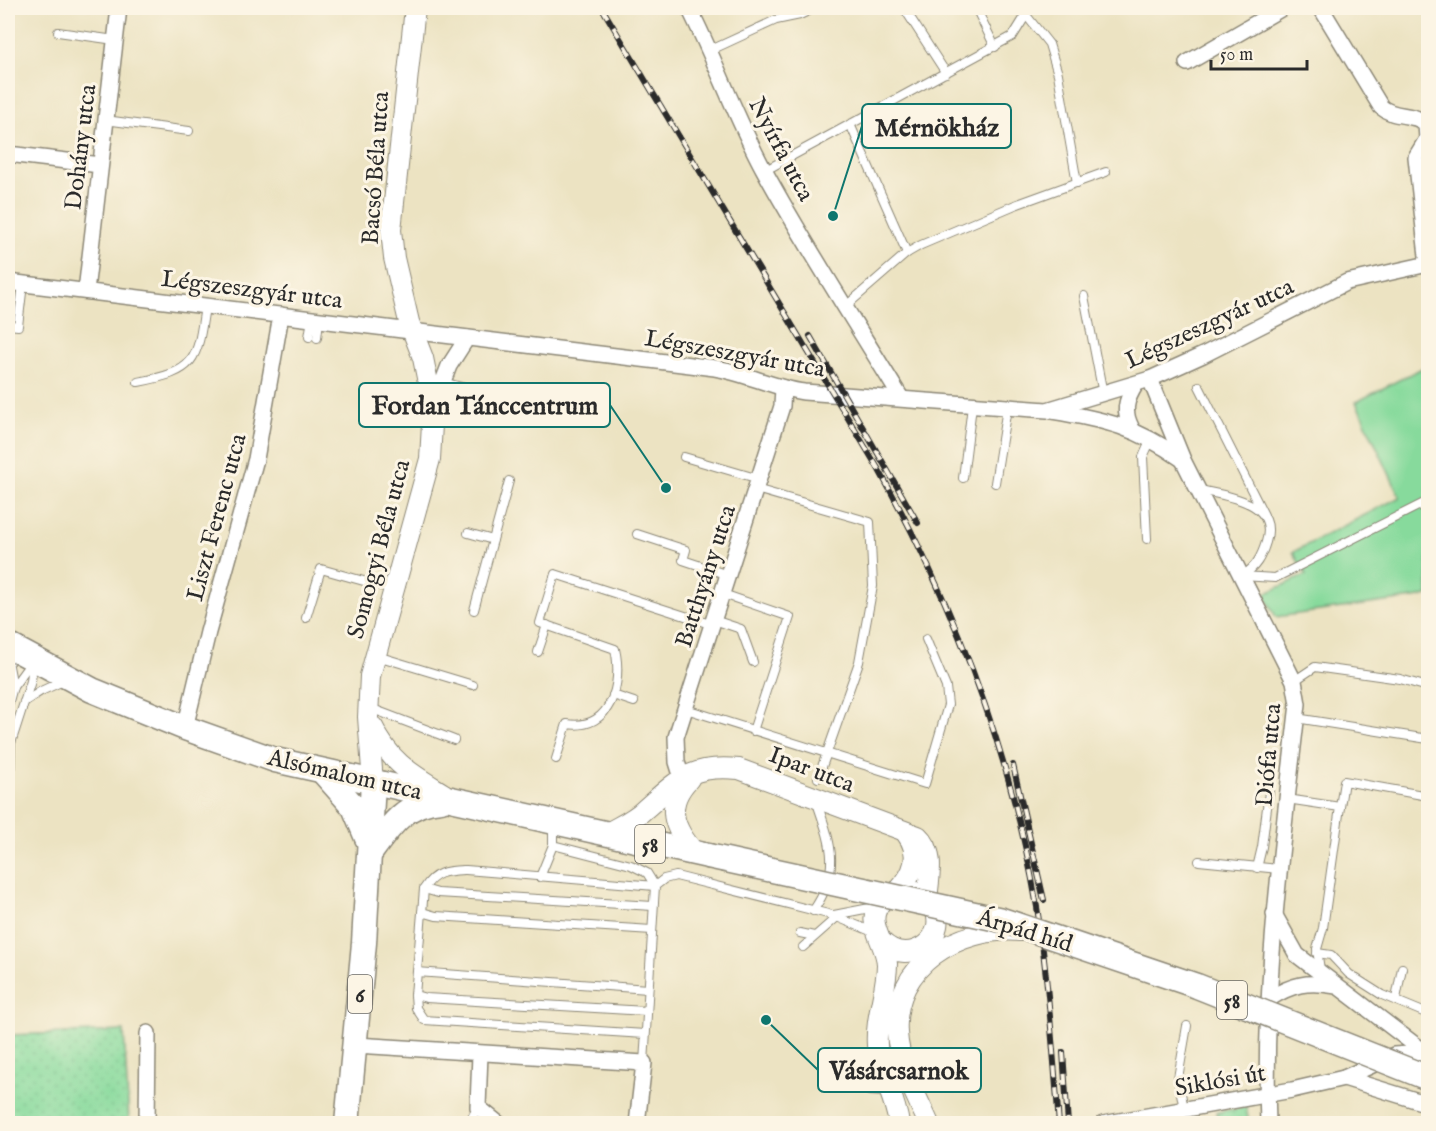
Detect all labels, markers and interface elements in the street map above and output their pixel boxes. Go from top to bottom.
scale bar [1211,33,1307,71]
text: 50 m [1220,44,1253,67]
street label: Dohány utca [58,82,105,212]
street label: Bacsó Béla utca [356,90,397,246]
street label: Nyírfa utca [740,93,821,207]
callout: Mérnökház [862,104,1011,148]
text: Mérnökház [875,112,999,145]
street label: Légszeszgyár utca [159,264,345,317]
street label: Légszeszgyár utca [1120,271,1299,377]
street label: Légszeszgyár utca [642,323,828,386]
callout: Fordan Tánccentrum [359,383,610,427]
text: Fordan Tánccentrum [372,390,598,423]
street label: Liszt Ferenc utca [180,430,255,605]
street label: Somogyi Béla utca [341,456,418,642]
street label: Batthyány utca [669,501,744,652]
street label: Diófa utca [1250,701,1290,808]
street label: Ipar utca [764,740,859,801]
street label: Alsómalom utca [263,742,426,808]
road number: 58 [635,825,665,863]
street label: Árpád híd [972,902,1076,961]
road number: 6 [348,975,372,1013]
road number: 58 [1217,981,1247,1019]
callout: Vásárcsarnok [818,1048,981,1092]
text: Vásárcsarnok [828,1055,970,1088]
street label: Siklósi út [1172,1058,1268,1105]

